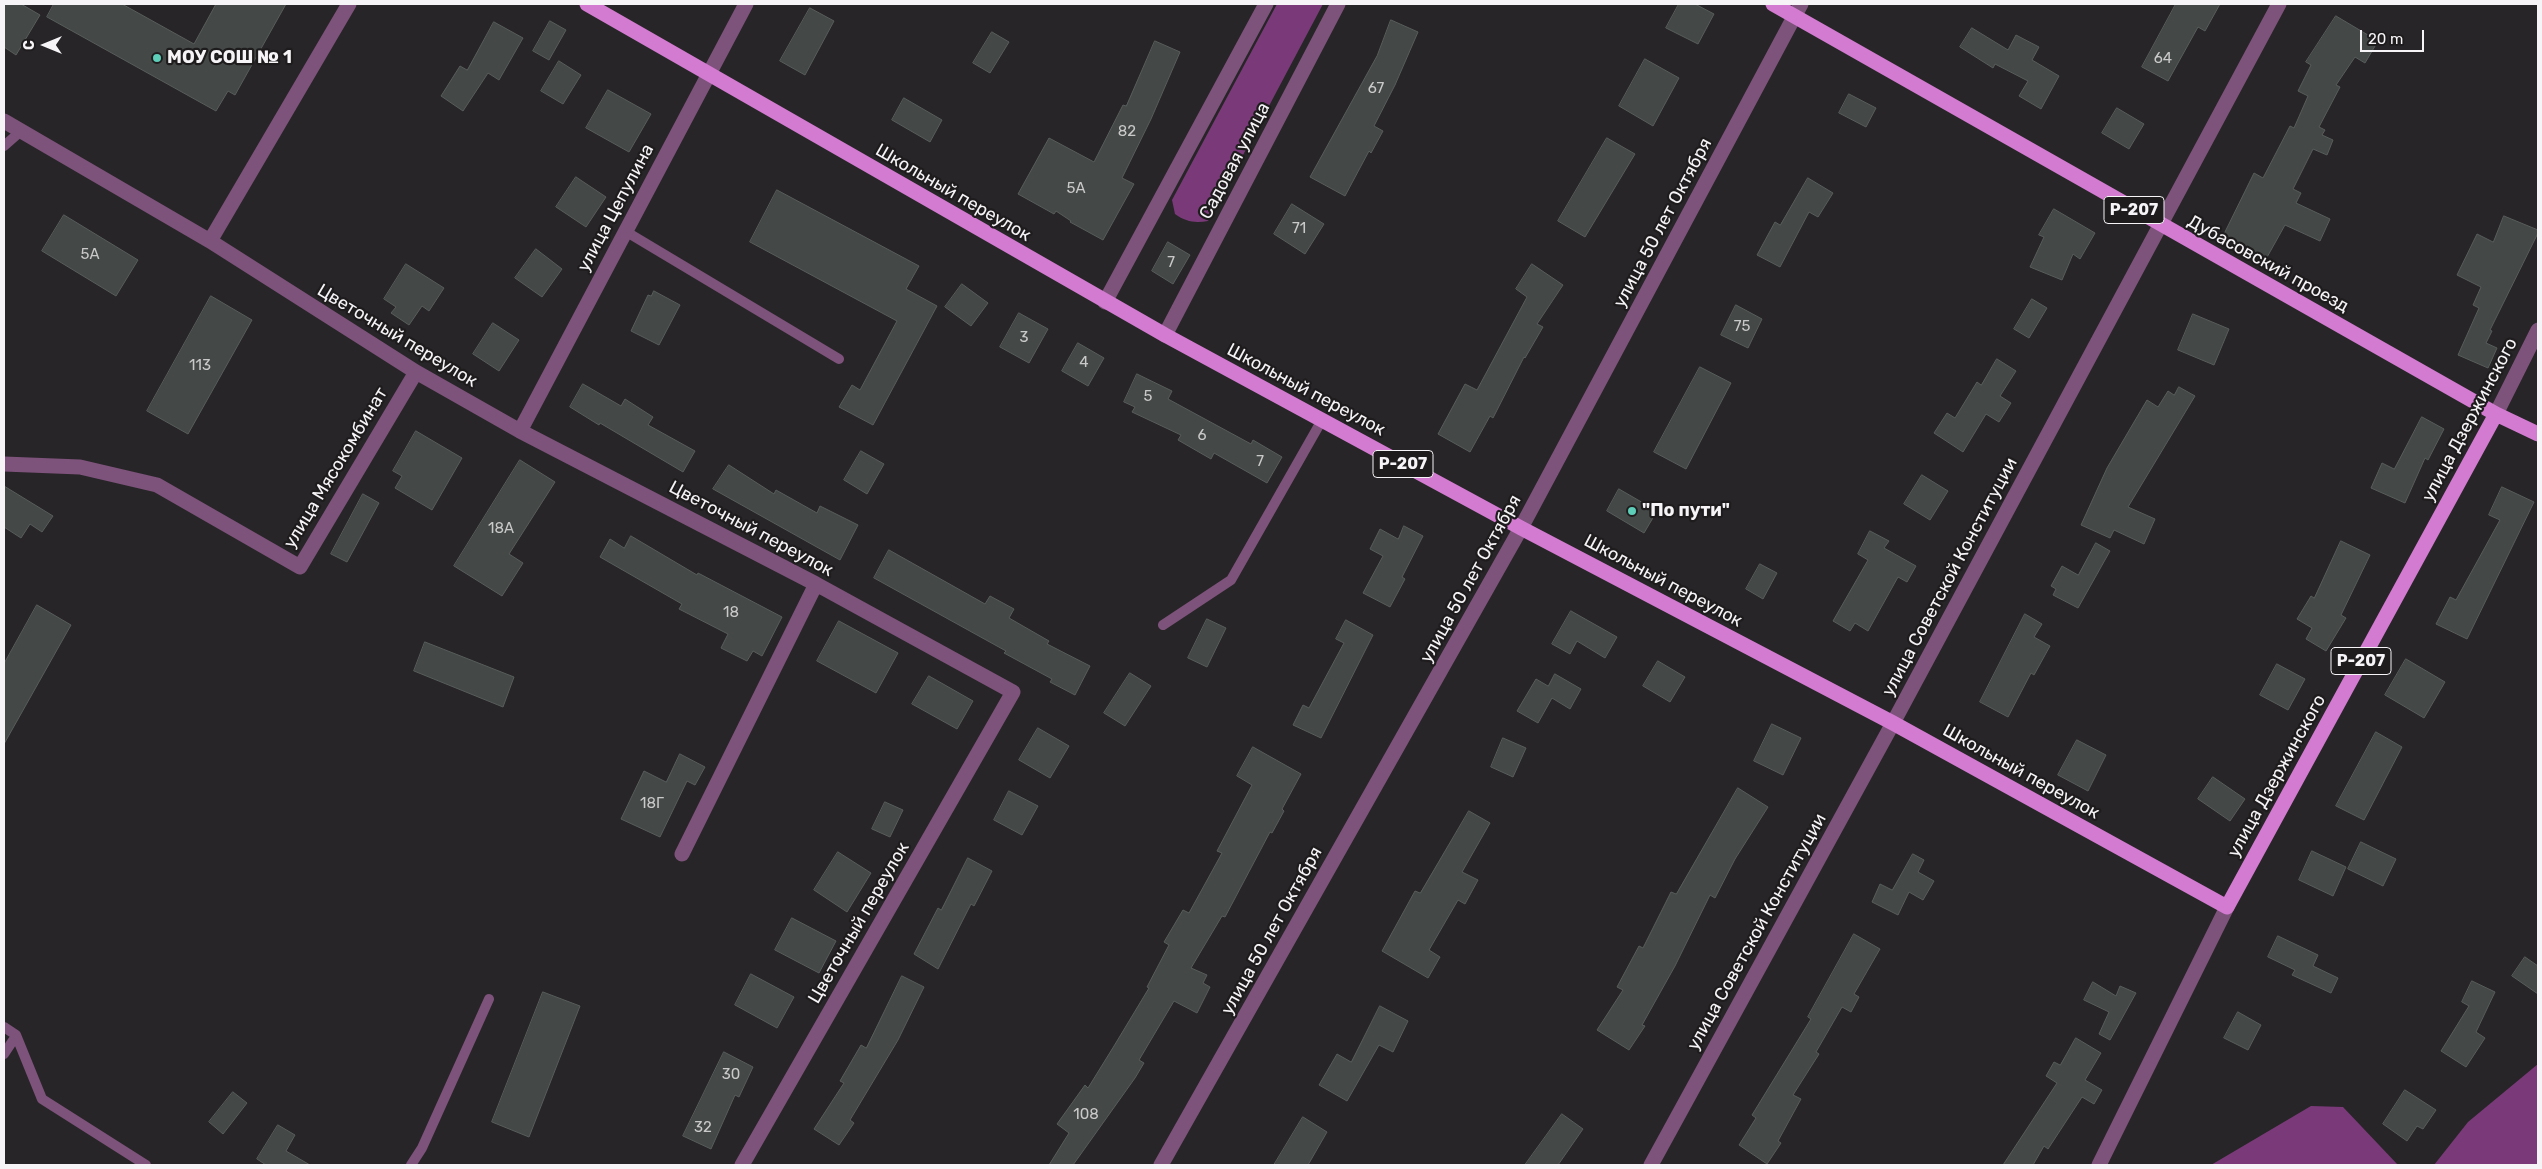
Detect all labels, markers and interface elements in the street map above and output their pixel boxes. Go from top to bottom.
north arrow [20,20,70,70]
scale bar [2362,20,2426,52]
text: 20 m [2368,30,2403,48]
text: С [21,40,38,50]
place label: МОУ СОШ № 1 [167,47,292,69]
house number: 64 [2154,50,2172,68]
marker: МОУ СОШ № 1 [151,52,163,64]
house number: 67 [1368,80,1384,98]
street label: Садовая улица [1195,99,1275,223]
house number: 82 [1118,123,1136,141]
street label: улица 50 лет Октября [1609,135,1717,311]
street label: улица Цепулина [573,140,659,276]
street label: Школьный переулок [871,140,1035,246]
house number: 5А [1067,180,1085,198]
road number: Р-207 [2104,196,2164,224]
street label: Дубасовский проезд [2184,211,2352,317]
house number: 71 [1292,220,1306,238]
house number: 5А [81,246,99,264]
house number: 7 [1167,254,1175,272]
street label: Цветочный переулок [313,280,481,392]
house number: 75 [1734,318,1750,336]
house number: 3 [1019,329,1029,347]
street label: улица Дзержинского [2418,334,2522,506]
street label: Школьный переулок [1223,339,1389,441]
house number: 4 [1079,354,1089,372]
house number: 113 [189,357,211,375]
street label: улица Мясокомбинат [279,384,393,552]
house number: 5 [1144,388,1152,406]
house number: 6 [1197,427,1207,445]
road number: Р-207 [1373,450,1433,478]
house number: 7 [1256,453,1264,471]
street label: улица Советской Конституции [1878,454,2022,700]
street label: Цветочный переулок [665,477,837,581]
street label: улица 50 лет Октября [1416,491,1526,667]
place label: "По пути" [1642,500,1730,522]
marker: "По пути" [1626,505,1638,517]
house number: 18А [488,520,514,538]
street label: Школьный переулок [1580,530,1746,632]
house number: 18 [723,604,739,622]
road number: Р-207 [2331,648,2391,674]
street label: улица Дзержинского [2223,691,2331,861]
street label: Школьный переулок [1939,720,2103,824]
house number: 18Г [640,795,664,813]
street label: улица Советской Конституции [1683,810,1831,1054]
street label: Цветочный переулок [804,838,914,1008]
street label: улица 50 лет Октября [1217,843,1327,1019]
house number: 30 [722,1066,740,1084]
house number: 108 [1073,1106,1099,1124]
house number: 32 [694,1119,712,1137]

